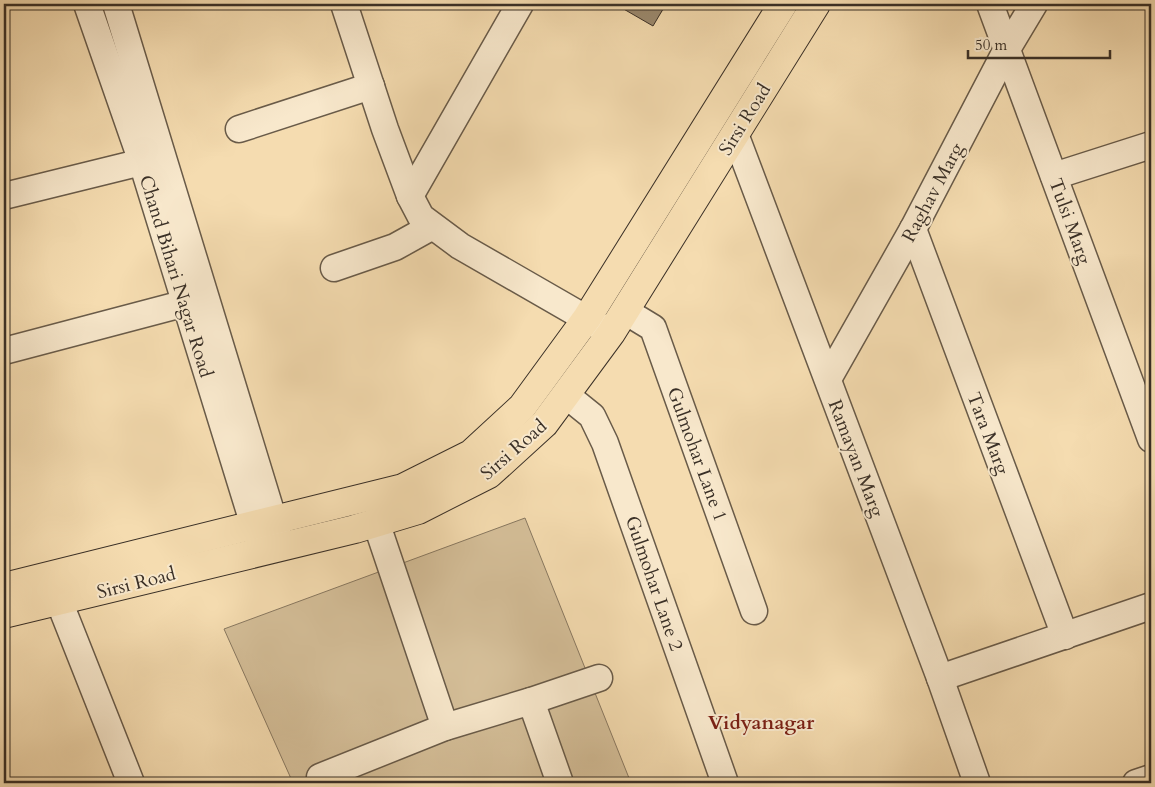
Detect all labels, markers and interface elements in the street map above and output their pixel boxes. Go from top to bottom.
scale bar [968,28,1110,60]
text: 50 m [975,35,1007,55]
street label: Sirsi Road [713,79,777,160]
street label: Raghav Marg [896,138,970,247]
street label: Chand Bihari Nagar Road [133,172,219,381]
street label: Tulsi Marg [1043,175,1098,268]
street label: Gulmohar Lane 1 [661,384,733,525]
street label: Tara Marg [961,389,1016,479]
street label: Ramayan Marg [822,396,890,521]
street label: Sirsi Road [475,414,553,486]
street label: Gulmohar Lane 2 [619,512,689,655]
street label: Sirsi Road [94,561,178,605]
district label: Vidyanagar [708,709,815,736]

